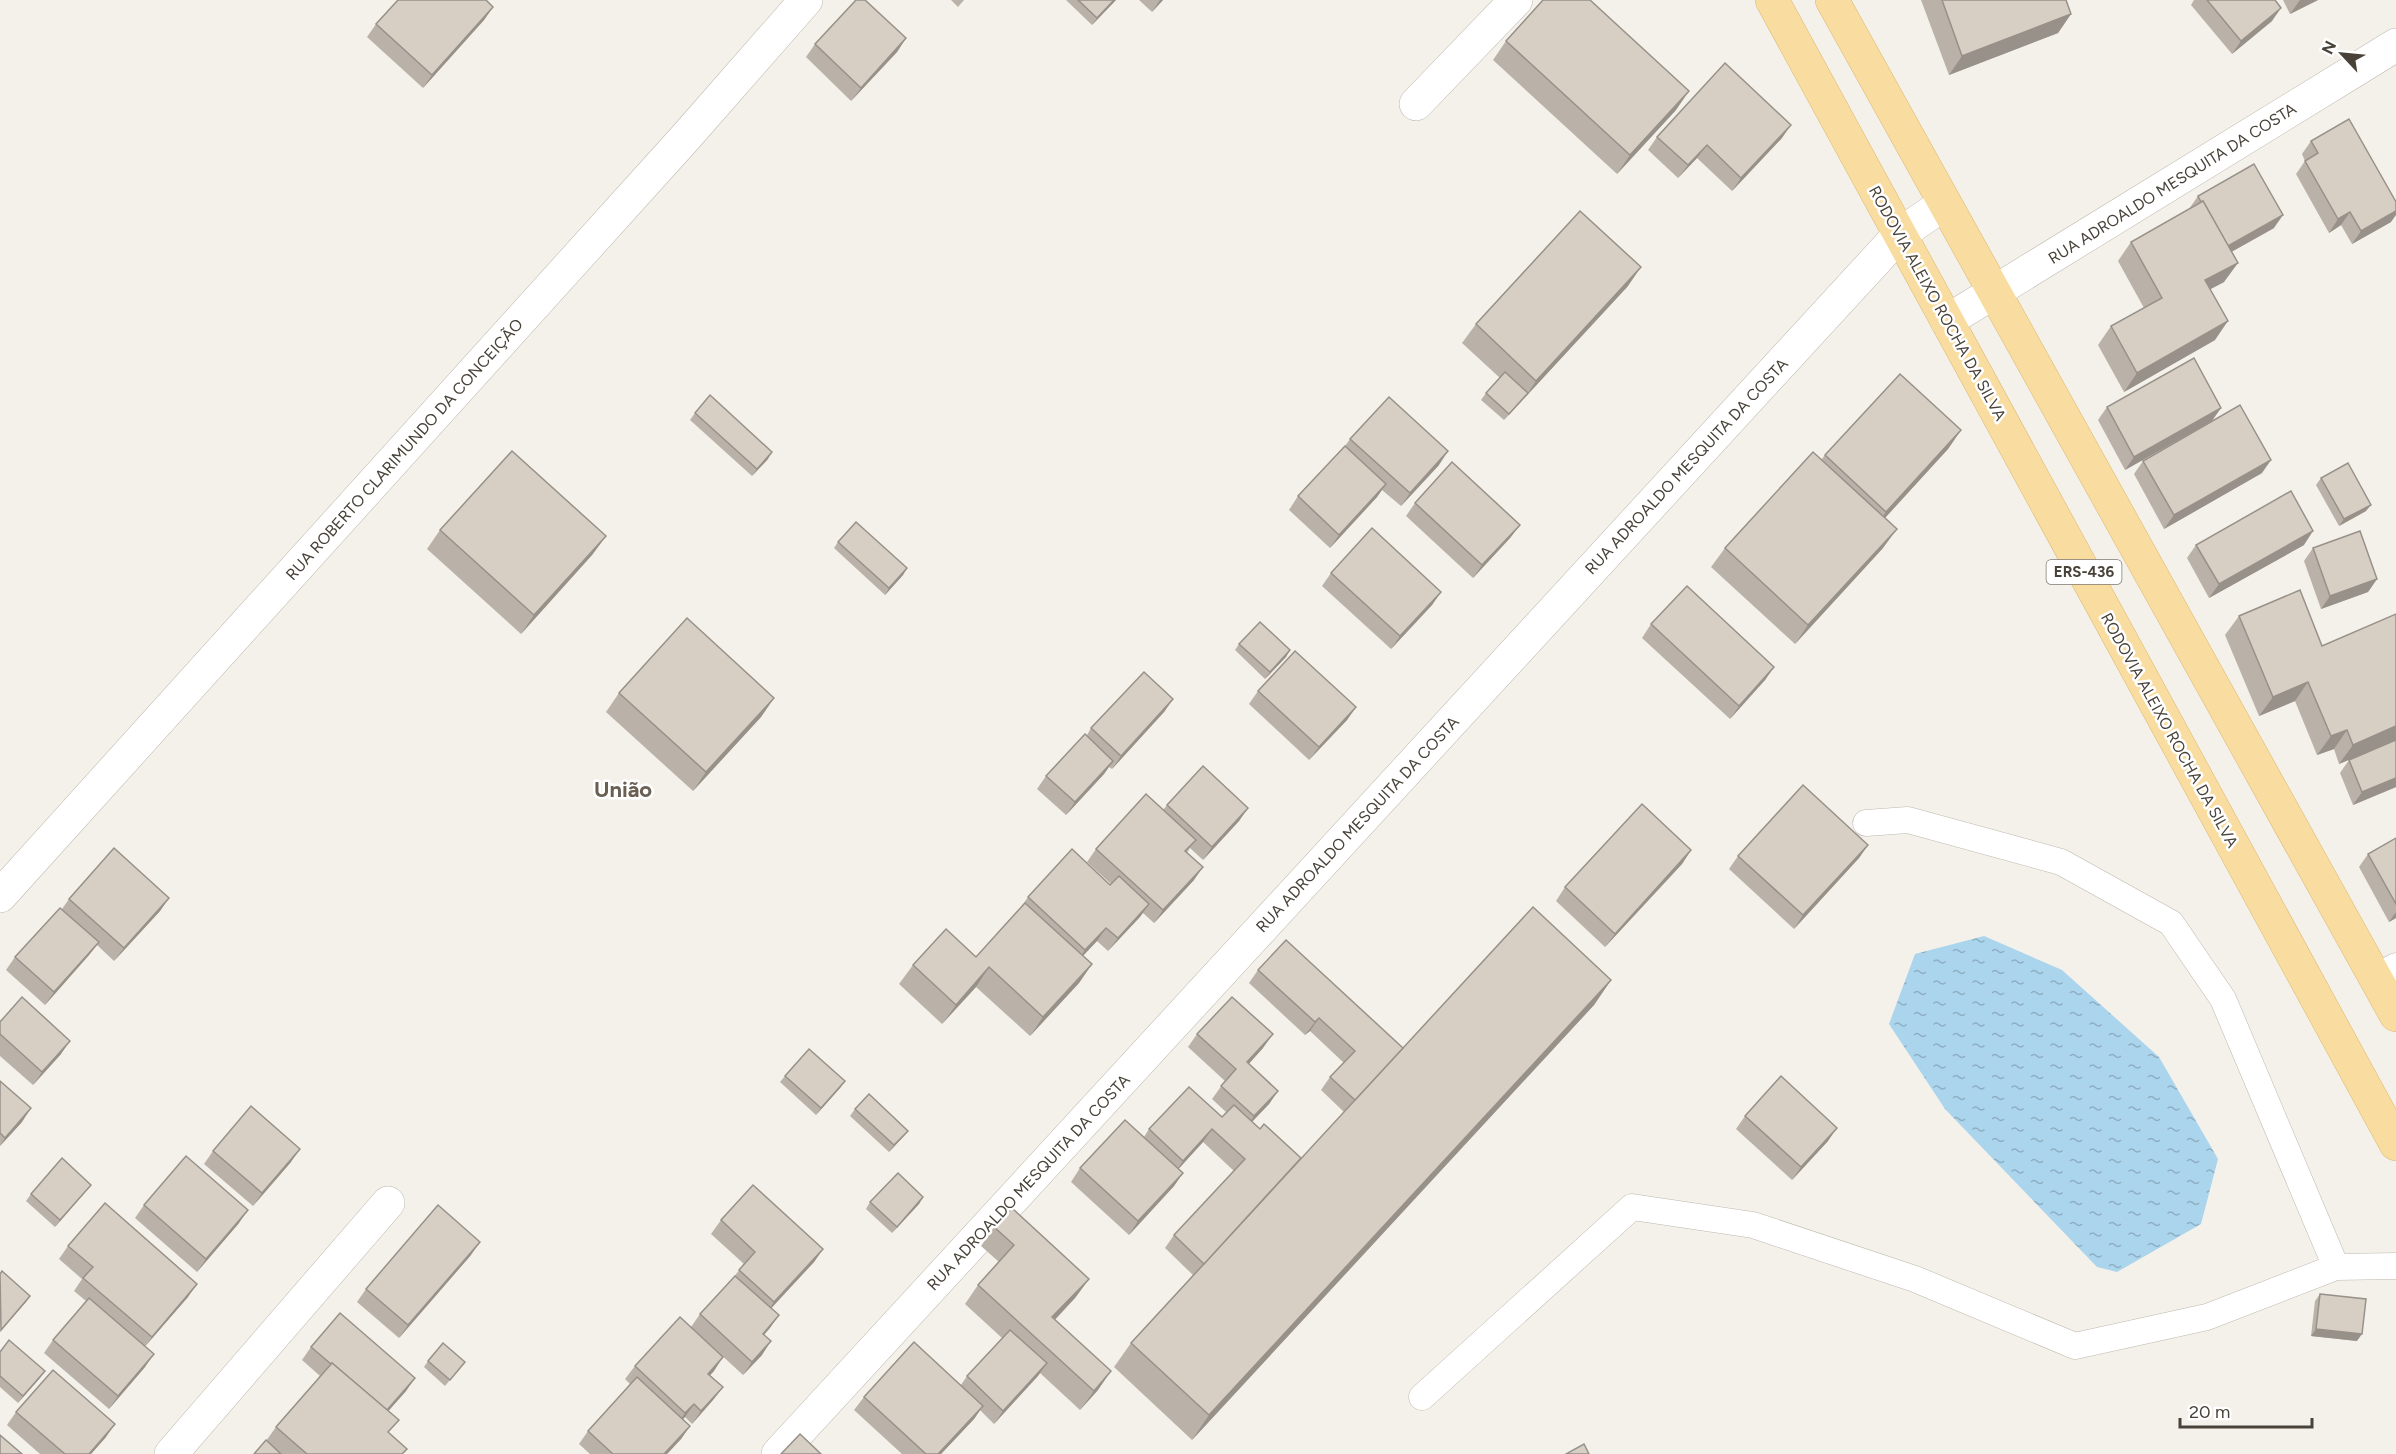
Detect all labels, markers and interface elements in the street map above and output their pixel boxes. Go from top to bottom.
north arrow [2312,24,2372,84]
text: N [2318,38,2340,57]
street label: RUA ADROALDO MESQUITA DA COSTA [2045,99,2300,268]
street label: RODOVIA ALEIXO ROCHA DA SILVA [1865,183,2010,424]
street label: RUA ROBERTO CLARIMUNDO DA CONCEIÇÃO [282,315,527,584]
street label: RUA ADROALDO MESQUITA DA COSTA [1581,354,1792,578]
road number: ERS-436 [2046,560,2122,584]
street label: RODOVIA ALEIXO ROCHA DA SILVA [2097,610,2242,851]
street label: RUA ADROALDO MESQUITA DA COSTA [1252,712,1463,936]
district label: União [594,776,652,803]
street label: RUA ADROALDO MESQUITA DA COSTA [923,1070,1134,1294]
scale bar [2180,1391,2312,1429]
text: 20 m [2189,1401,2230,1423]

